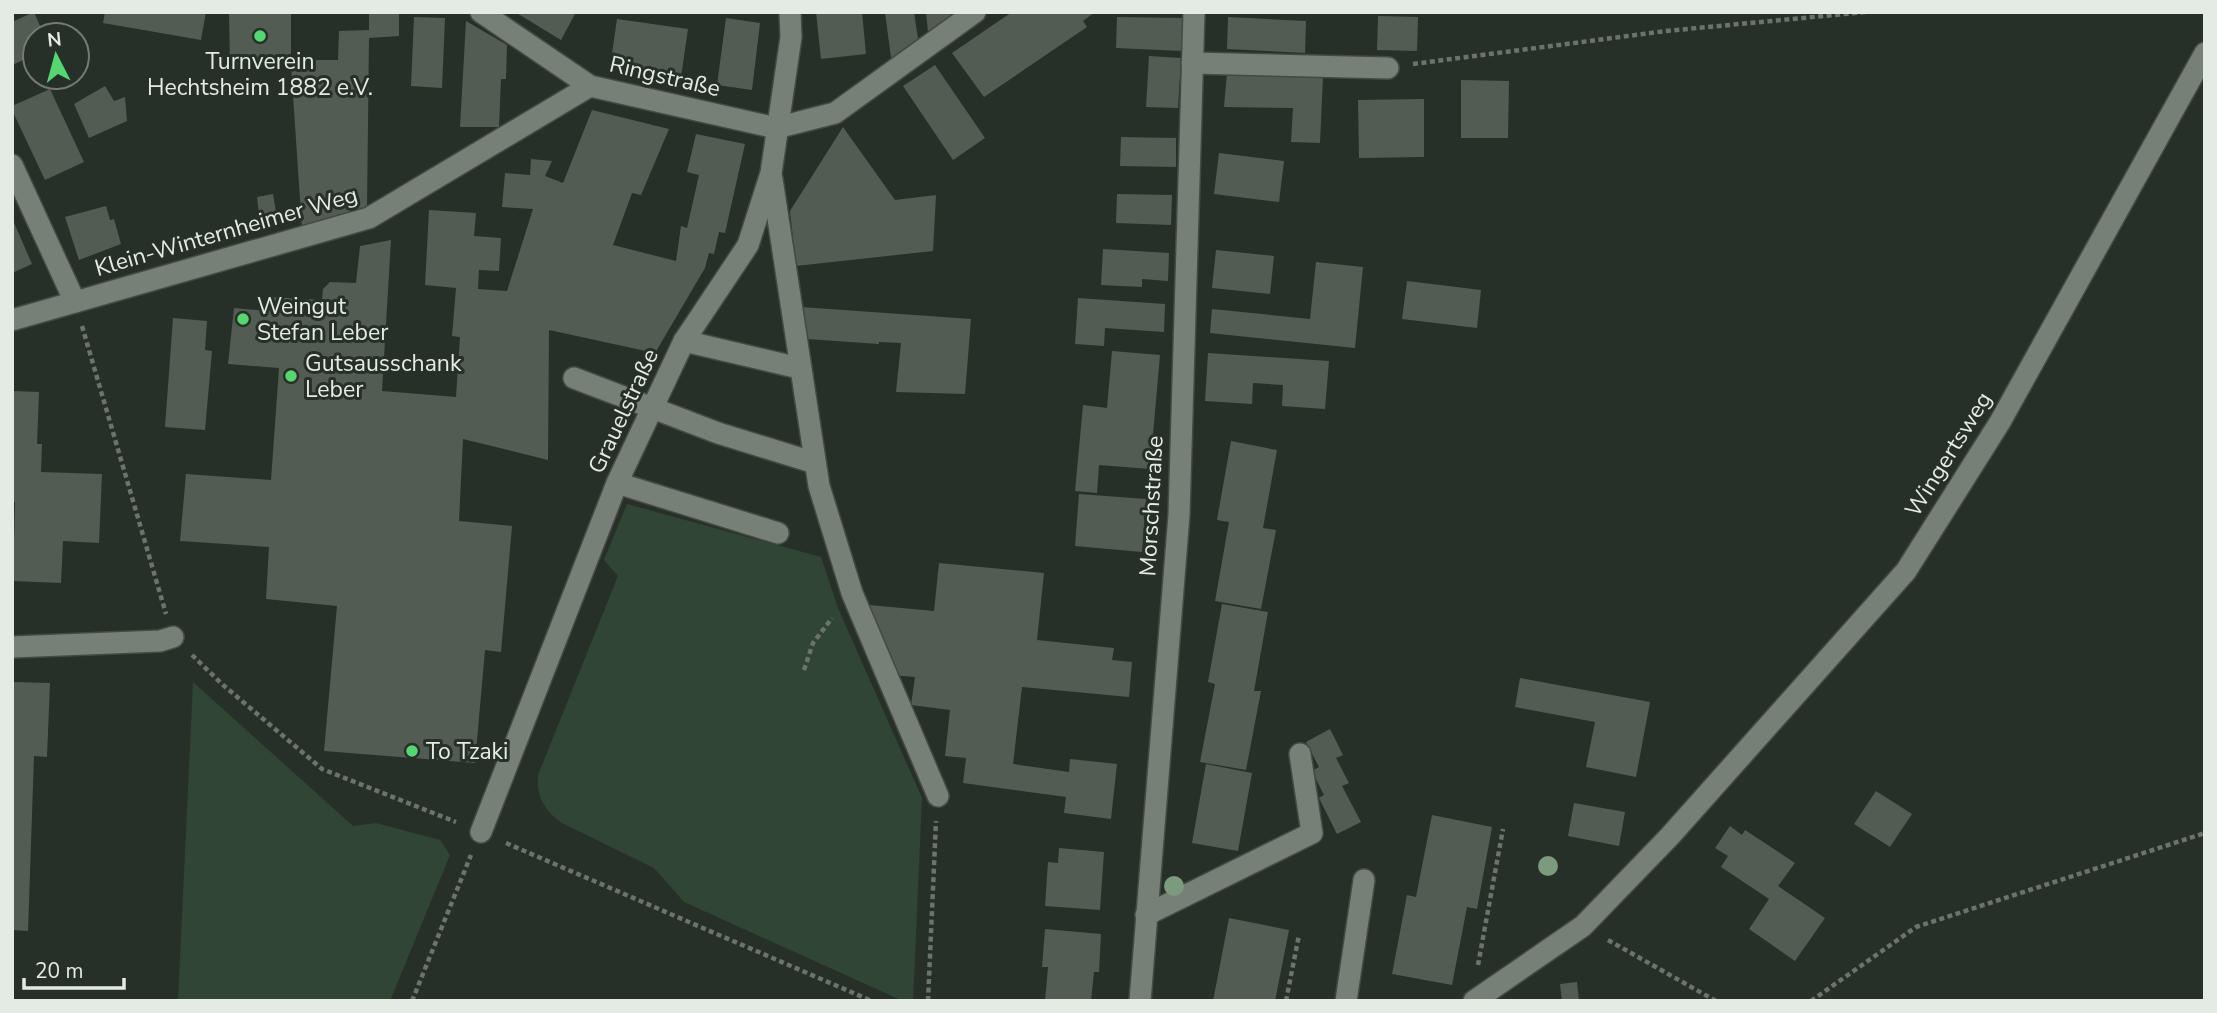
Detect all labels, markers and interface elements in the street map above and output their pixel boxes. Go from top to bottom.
north arrow [21,21,91,91]
text: N [46,26,63,54]
marker: Turnverein Hechtsheim 1882 e.V. [252,28,268,44]
place label: Turnverein Hechtsheim 1882 e.V. [147,46,373,103]
street label: Ringstraße [606,49,723,104]
street label: Klein-Winternheimer Weg [91,179,361,284]
place label: Weingut Stefan Leber [257,291,389,348]
marker: Weingut Stefan Leber [235,311,251,327]
street label: Grauelstraße [581,344,666,479]
place label: Gutsausschank Leber [305,348,462,405]
marker: Gutsausschank Leber [283,368,299,384]
street label: Wingertsweg [1898,386,1999,523]
street label: Morschstraße [1132,435,1171,577]
place label: To Tzaki [426,736,508,767]
marker: To Tzaki [404,743,420,759]
scale bar [24,946,124,990]
text: 20 m [35,957,84,985]

